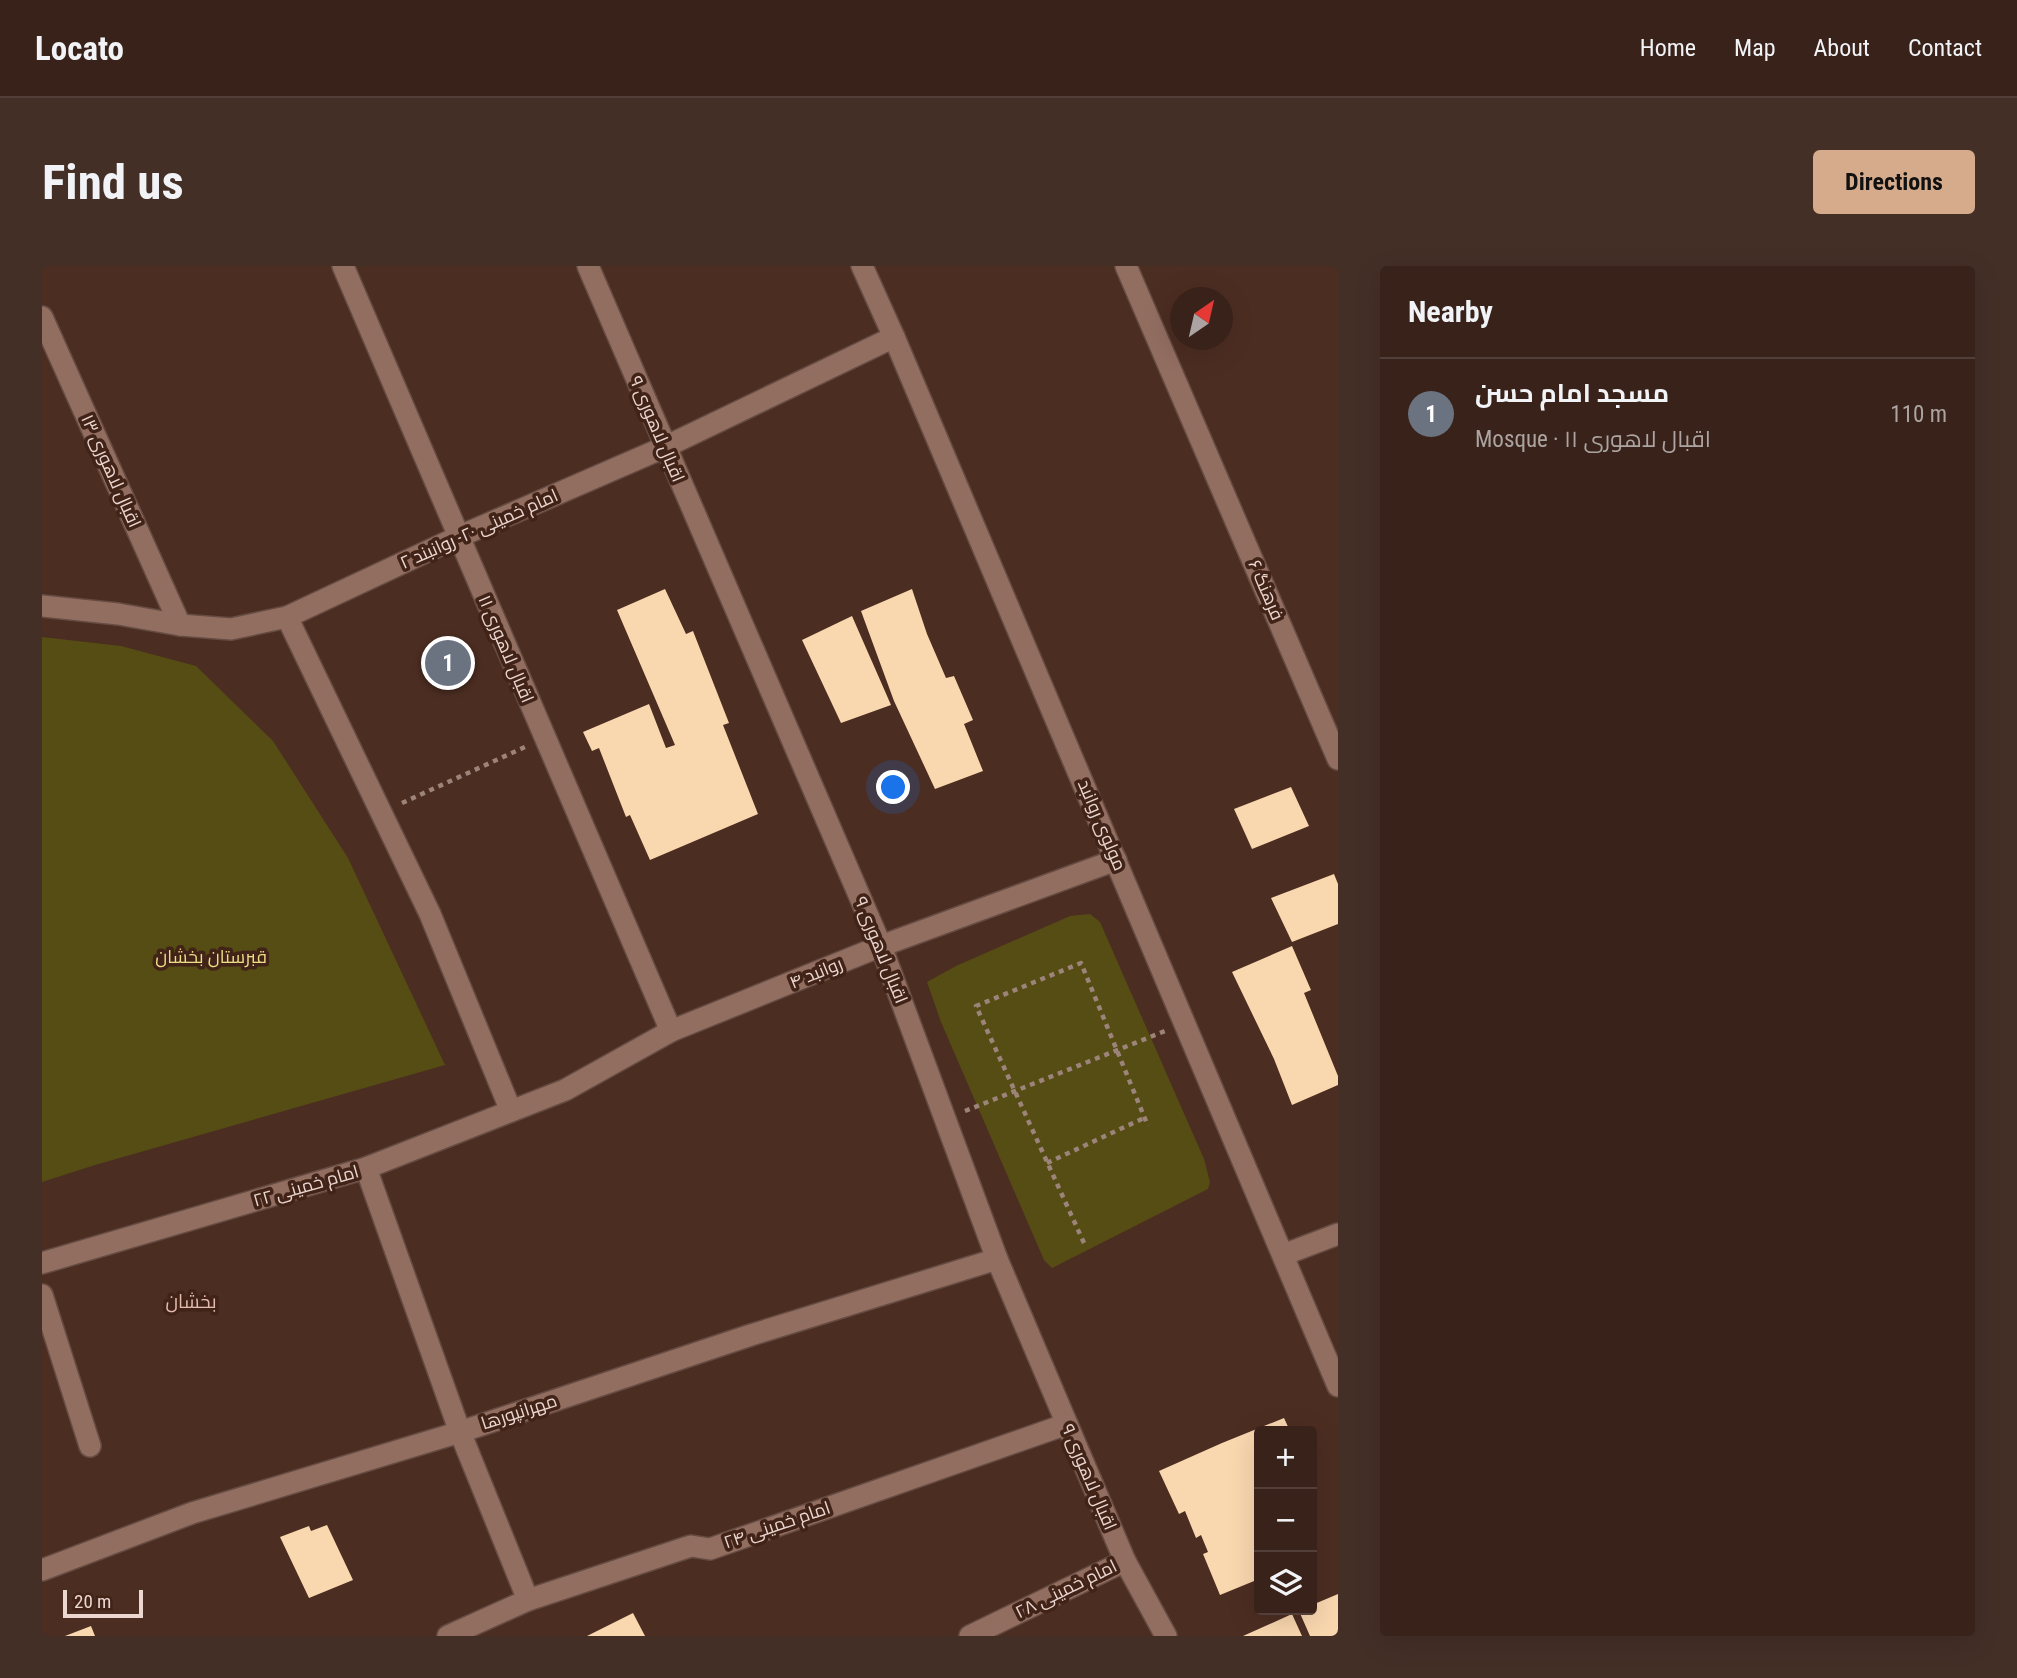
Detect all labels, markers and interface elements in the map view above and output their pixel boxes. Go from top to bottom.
text: Locato [35,29,124,68]
text: Home [1640,34,1696,62]
text: Map [1734,34,1776,62]
text: About [1814,34,1870,62]
text: Contact [1908,34,1982,62]
button: Directions [1813,150,1975,214]
text: Find us [42,154,184,211]
north arrow [1170,287,1233,350]
text: Nearby [1408,294,1493,329]
street label: اقبال لاهوری ۹ [625,373,689,485]
text: مسجد امام حسن [1475,378,1669,408]
text: 1 [1425,401,1437,428]
text: 110 m [1890,401,1947,428]
street label: اقبال لاهوری ۱۳ [76,411,146,531]
text: Mosque · اقبال لاهوری ۱۱ [1475,426,1711,453]
street label: امام خمینی ۲۰- روانبند ۲ [397,484,562,575]
street label: فرهنگ ۶ [1243,557,1289,623]
street label: اقبال لاهوری ۱۱ [473,592,539,706]
pin: 1 [425,637,471,689]
your location [876,770,910,804]
street label: مولوی روانبد [1073,776,1131,874]
street label: اقبال لاهوری ۹ [850,893,912,1007]
park label: قبرستان بخشان [155,946,267,968]
street label: روانبد ۴ [786,952,846,994]
street label: امام خمینی ۲۲ [251,1160,362,1213]
district label: بخشان [165,1290,217,1313]
street label: مهرانپورها [478,1389,560,1435]
street label: اقبال لاهوری ۹ [1057,1421,1121,1533]
map controls [1254,1426,1317,1615]
button: + [1254,1426,1317,1489]
button: − [1254,1489,1317,1552]
street label: امام خمینی ۲۴ [721,1496,834,1554]
button: layers [1254,1552,1317,1615]
street label: امام خمینی ۲۸ [1011,1555,1121,1624]
scale bar [63,1587,144,1619]
text: 20 m [74,1590,111,1613]

